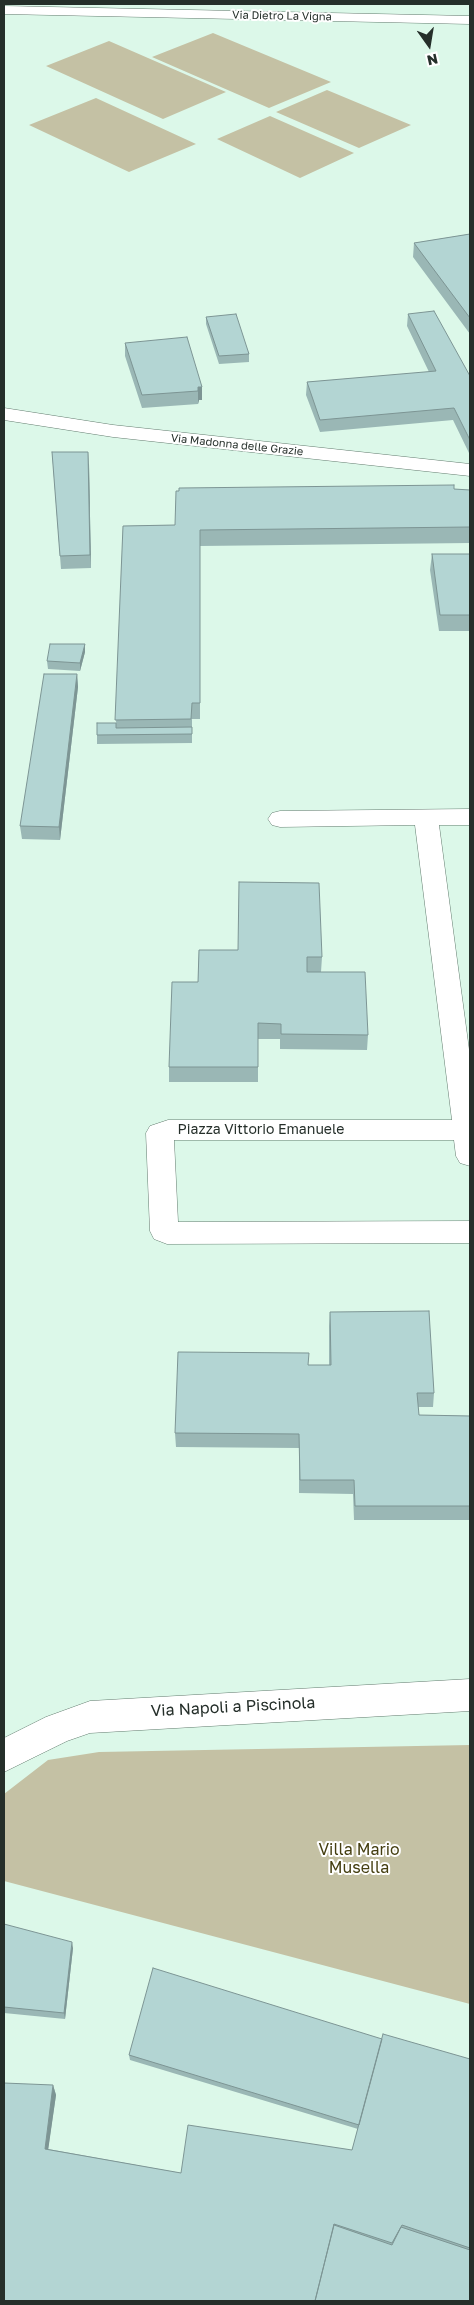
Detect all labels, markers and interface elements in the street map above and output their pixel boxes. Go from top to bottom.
street label: Via Dietro La Vigna [232,9,332,23]
north arrow [404,20,454,70]
text: N [425,51,440,70]
street label: Via Madonna delle Grazie [170,431,304,459]
street label: Piazza Vittorio Emanuele [178,1122,344,1138]
street label: Via Napoli a Piscinola [150,1693,316,1721]
park label: Villa Mario Musella [318,1840,400,1878]

